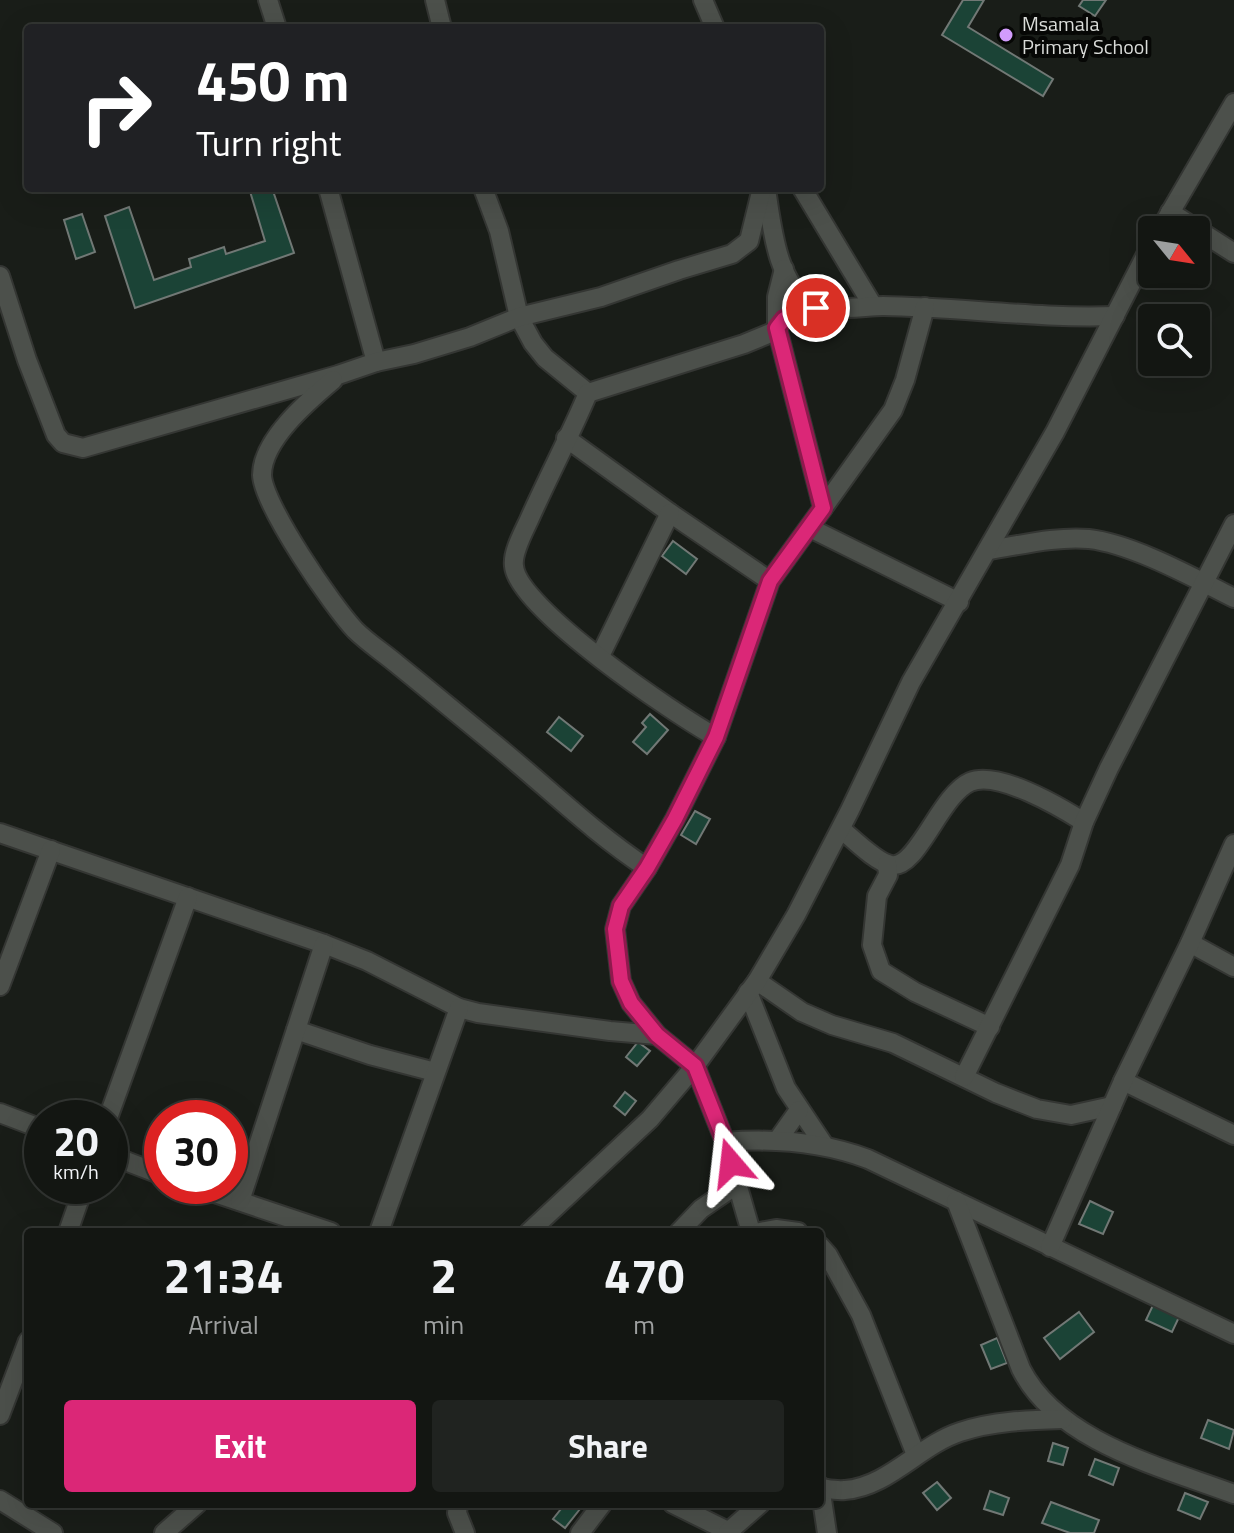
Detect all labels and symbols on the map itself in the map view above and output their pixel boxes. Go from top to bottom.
place label: Msamala Primary School [1022,8,1149,62]
marker: Msamala Primary School [997,26,1015,44]
north arrow [1138,216,1210,288]
pin [782,274,850,342]
speed limit sign: 30 [144,1100,248,1204]
position arrow [689,1121,773,1205]

